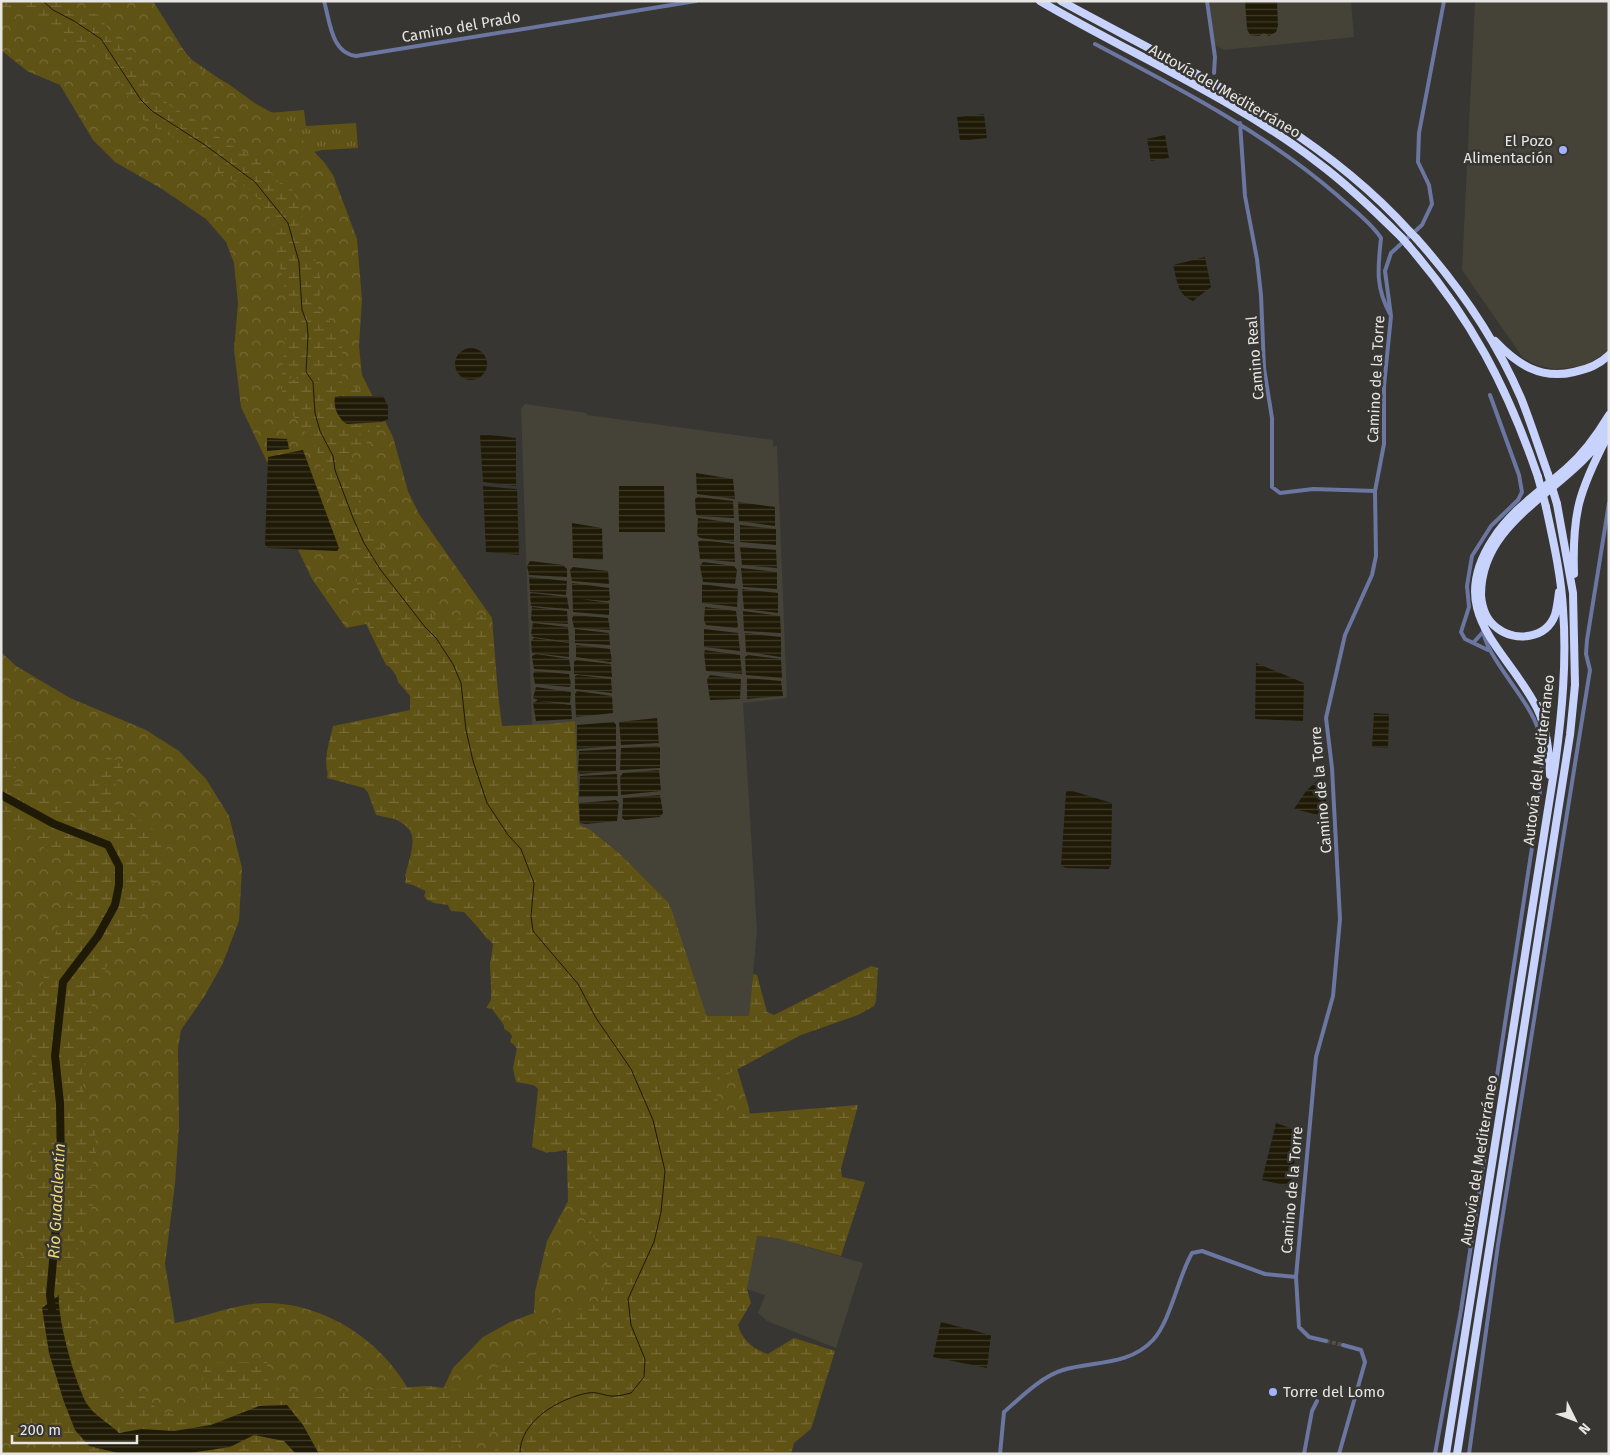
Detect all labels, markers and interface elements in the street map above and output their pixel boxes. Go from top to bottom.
street label: Camino del Prado [400,8,522,46]
street label: Autovía del Mediterráneo [1146,40,1304,142]
place label: El Pozo Alimentación [1464,132,1553,167]
marker: El Pozo Alimentación [1557,144,1569,156]
street label: Camino Real [1242,315,1268,401]
street label: Camino de la Torre [1364,315,1388,443]
street label: Autovía del Mediterráneo [1520,674,1558,846]
street label: Camino de la Torre [1306,726,1336,854]
street label: Autovía del Mediterráneo [1457,1074,1501,1246]
street label: Camino de la Torre [1277,1126,1307,1254]
water label: Río Guadalentín [44,1143,69,1259]
place label: Torre del Lomo [1283,1383,1385,1401]
marker: Torre del Lomo [1267,1386,1279,1398]
north arrow [1550,1395,1600,1445]
scale bar [12,1412,138,1444]
text: N [1575,1419,1594,1438]
text: 200 m [20,1421,61,1439]

